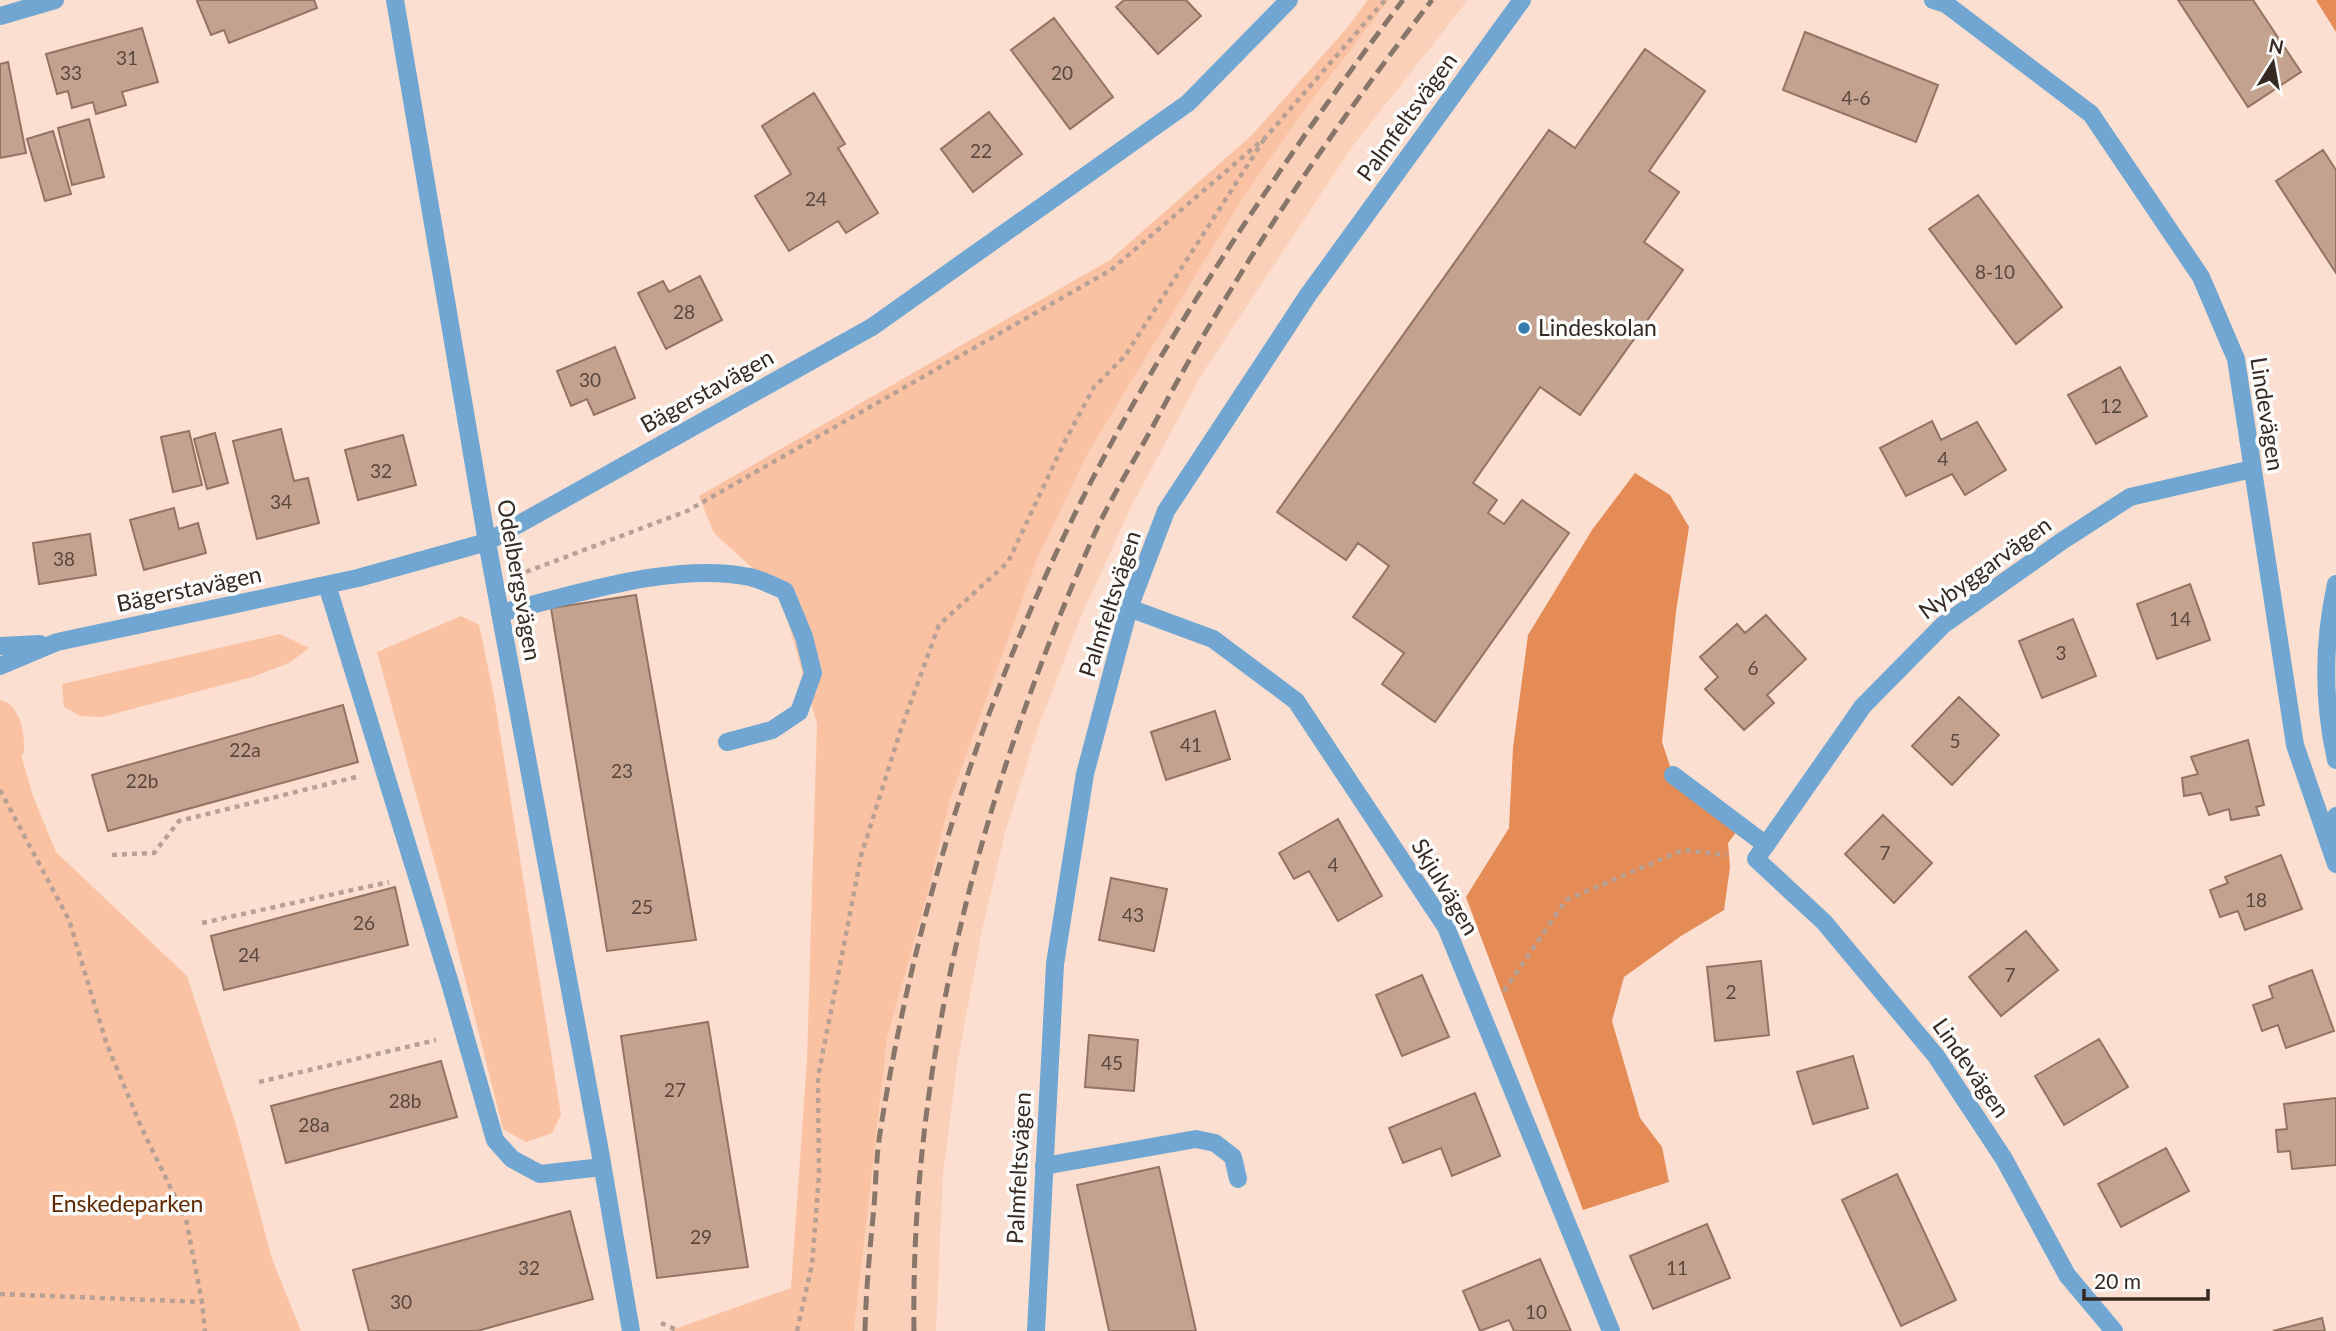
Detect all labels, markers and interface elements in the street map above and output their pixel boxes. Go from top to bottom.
north arrow [2238,28,2308,98]
text: N [2267,33,2286,59]
house number: 31 [116,46,138,69]
street label: Palmfeltsvägen [1350,47,1462,186]
house number: 33 [60,61,82,84]
house number: 20 [1051,61,1073,84]
house number: 4-6 [1841,86,1871,109]
house number: 22 [970,139,992,162]
house number: 24 [805,187,827,210]
house number: 8-10 [1975,260,2015,283]
house number: 28 [673,300,695,323]
place label: Lindeskolan [1538,313,1657,341]
marker: Lindeskolan [1516,320,1532,336]
street label: Bägerstavägen [635,342,778,438]
street label: Lindevägen [2245,355,2291,473]
house number: 30 [579,368,601,391]
house number: 12 [2100,394,2122,417]
house number: 4 [1937,447,1949,470]
house number: 32 [370,459,392,482]
house number: 34 [270,490,292,513]
street label: Odelbergsvägen [492,497,548,663]
street label: Nybyggarvägen [1913,510,2056,625]
street label: Palmfeltsvägen [1072,527,1146,680]
house number: 38 [53,547,75,570]
street label: Bägerstavägen [114,559,264,617]
house number: 14 [2169,607,2191,630]
house number: 3 [2055,641,2067,664]
house number: 6 [1747,656,1759,679]
house number: 5 [1949,729,1961,752]
house number: 41 [1180,733,1202,756]
house number: 22a [229,738,261,761]
house number: 23 [611,759,633,782]
house number: 22b [126,769,158,792]
street label: Skjulvägen [1406,833,1486,940]
house number: 7 [1879,841,1891,864]
house number: 4 [1327,853,1339,876]
house number: 18 [2245,888,2267,911]
house number: 25 [631,895,653,918]
house number: 43 [1122,903,1144,926]
house number: 26 [353,911,375,934]
house number: 24 [238,943,260,966]
house number: 7 [2004,963,2016,986]
house number: 2 [1725,980,1737,1003]
street label: Lindevägen [1927,1012,2016,1122]
house number: 45 [1101,1051,1123,1074]
house number: 27 [664,1078,686,1101]
house number: 28b [389,1089,421,1112]
street label: Palmfeltsvägen [1000,1091,1036,1245]
house number: 28a [298,1113,330,1136]
park label: Enskedeparken [51,1189,203,1217]
house number: 29 [690,1225,712,1248]
house number: 32 [518,1256,540,1279]
house number: 11 [1666,1256,1688,1279]
scale bar [2084,1258,2208,1302]
text: 20 m [2094,1268,2141,1293]
house number: 30 [390,1290,412,1313]
house number: 10 [1525,1300,1547,1323]

